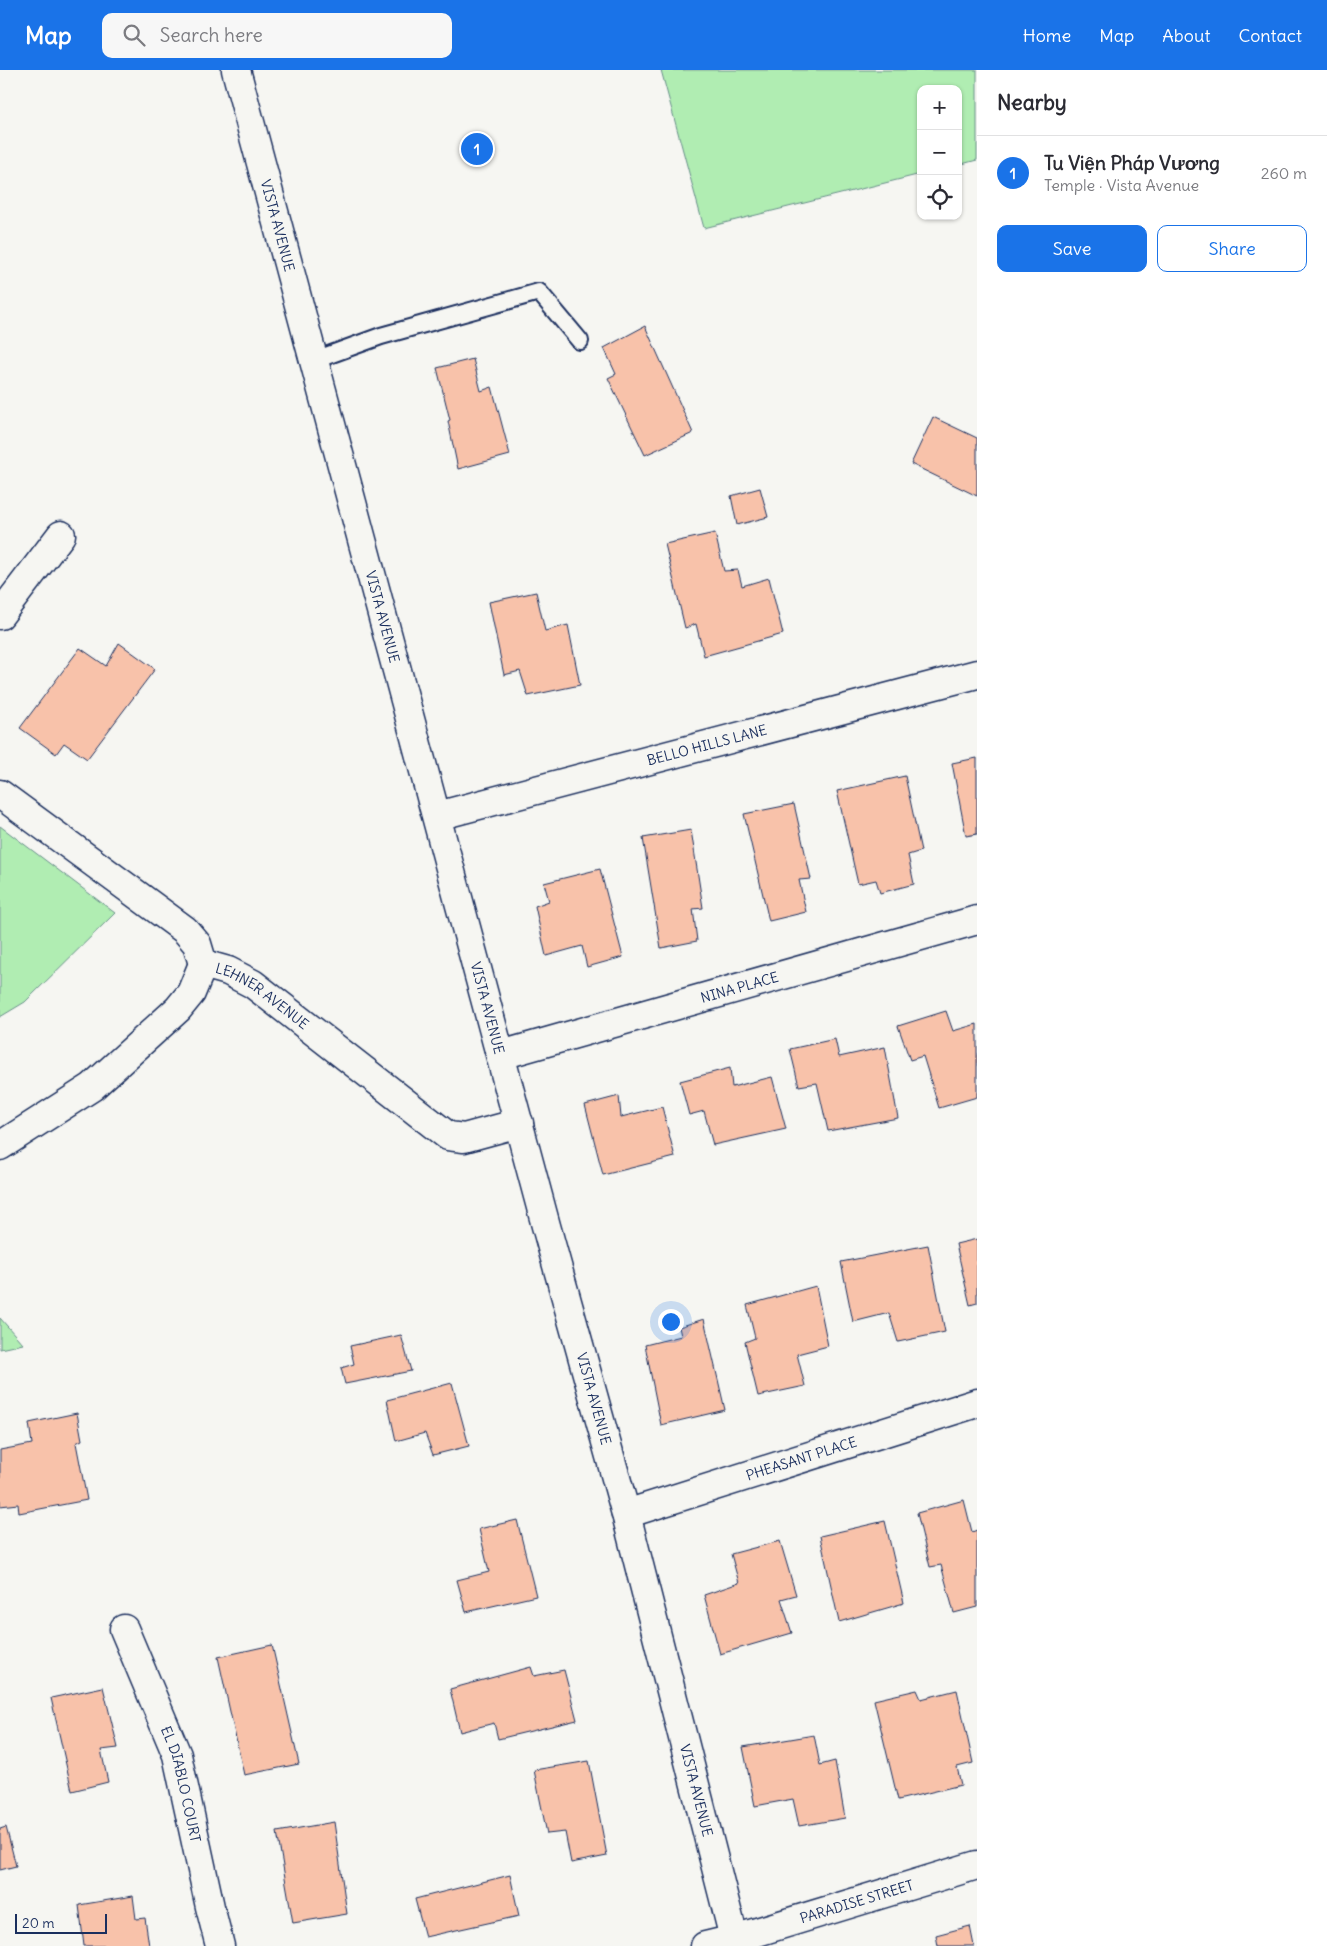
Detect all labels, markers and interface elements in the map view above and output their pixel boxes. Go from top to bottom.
search box [102,13,452,58]
text: Map [25,20,72,50]
icon: search [120,21,148,49]
text: Search here [160,23,263,47]
text: Home [1023,24,1071,47]
text: Map [1099,24,1134,47]
text: About [1162,24,1210,47]
text: Contact [1238,24,1302,47]
map controls [917,85,962,220]
button: + [917,85,962,130]
text: Nearby [997,89,1067,116]
pin: 1 [461,130,493,168]
button: − [917,130,962,175]
text: Tu Viện Pháp Vương [1044,151,1220,175]
text: 1 [1010,163,1016,183]
text: 260 m [1261,163,1307,183]
button: locate [917,175,962,220]
text: Temple · Vista Avenue [1044,175,1199,195]
street label: VISTA AVENUE [257,177,299,274]
button: Save [997,225,1147,272]
button: Share [1157,225,1307,272]
street label: VISTA AVENUE [362,569,404,665]
street label: BELLO HILLS LANE [645,721,769,769]
street label: LEHNER AVENUE [214,959,312,1033]
street label: VISTA AVENUE [467,960,508,1056]
street label: NINA PLACE [699,968,781,1007]
your location [658,1309,684,1335]
street label: VISTA AVENUE [573,1351,615,1447]
street label: PHEASANT PLACE [744,1433,859,1484]
street label: EL DIABLO COURT [157,1723,205,1844]
street label: VISTA AVENUE [676,1742,717,1839]
street label: PARADISE STREET [798,1876,916,1927]
scale bar [15,1911,108,1934]
text: 20 m [22,1914,55,1932]

